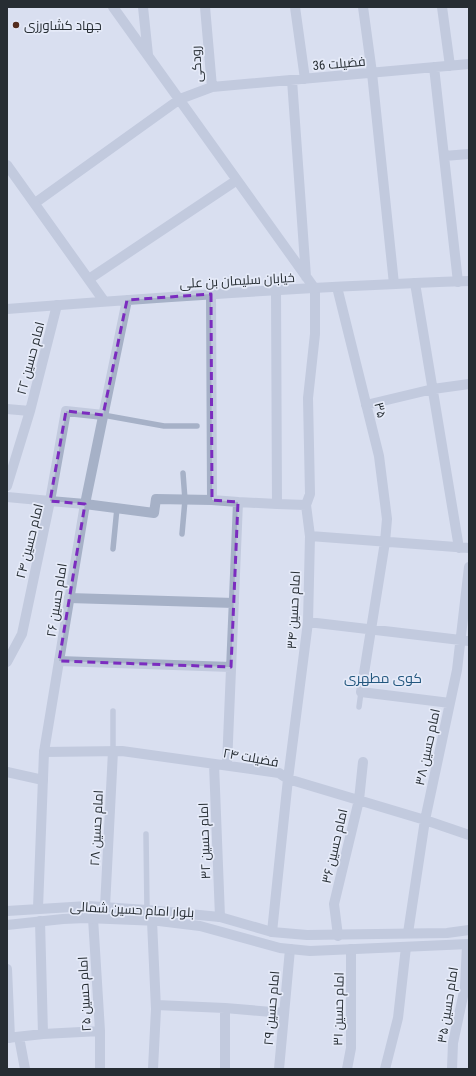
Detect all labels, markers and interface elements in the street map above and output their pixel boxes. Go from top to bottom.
place label: جهاد کشاورزی [24,18,102,33]
marker: جهاد کشاورزی [11,20,21,30]
street label: رودکی [188,45,205,83]
street label: فضیلت 36 [312,54,366,73]
street label: خیابان سلیمان بن علی [179,270,295,291]
street label: امام حسین ۲۲ [14,320,49,397]
street label: ۳۵ [371,401,390,420]
street label: امام حسین ۲۴ [13,502,48,581]
street label: امام حسین ۲۶ [43,562,72,638]
street label: امام حسین ۳۴ [284,570,305,650]
district label: کوی مطهری [344,670,422,686]
street label: امام حسین ۳۸ [412,707,445,787]
street label: فضیلت ۲۴ [222,745,280,770]
street label: امام حسین ۲۸ [87,790,108,867]
street label: امام حسین ۳۲ [196,802,215,880]
street label: امام حسین ۳۶ [319,807,352,885]
street label: بلوار امام حسین شمالی [69,899,194,922]
street label: امام حسین ۲۵ [75,956,96,1032]
street label: امام حسین ۳۵ [434,966,463,1045]
street label: امام حسین ۲۹ [261,970,284,1046]
street label: امام حسین ۳۱ [330,972,349,1046]

